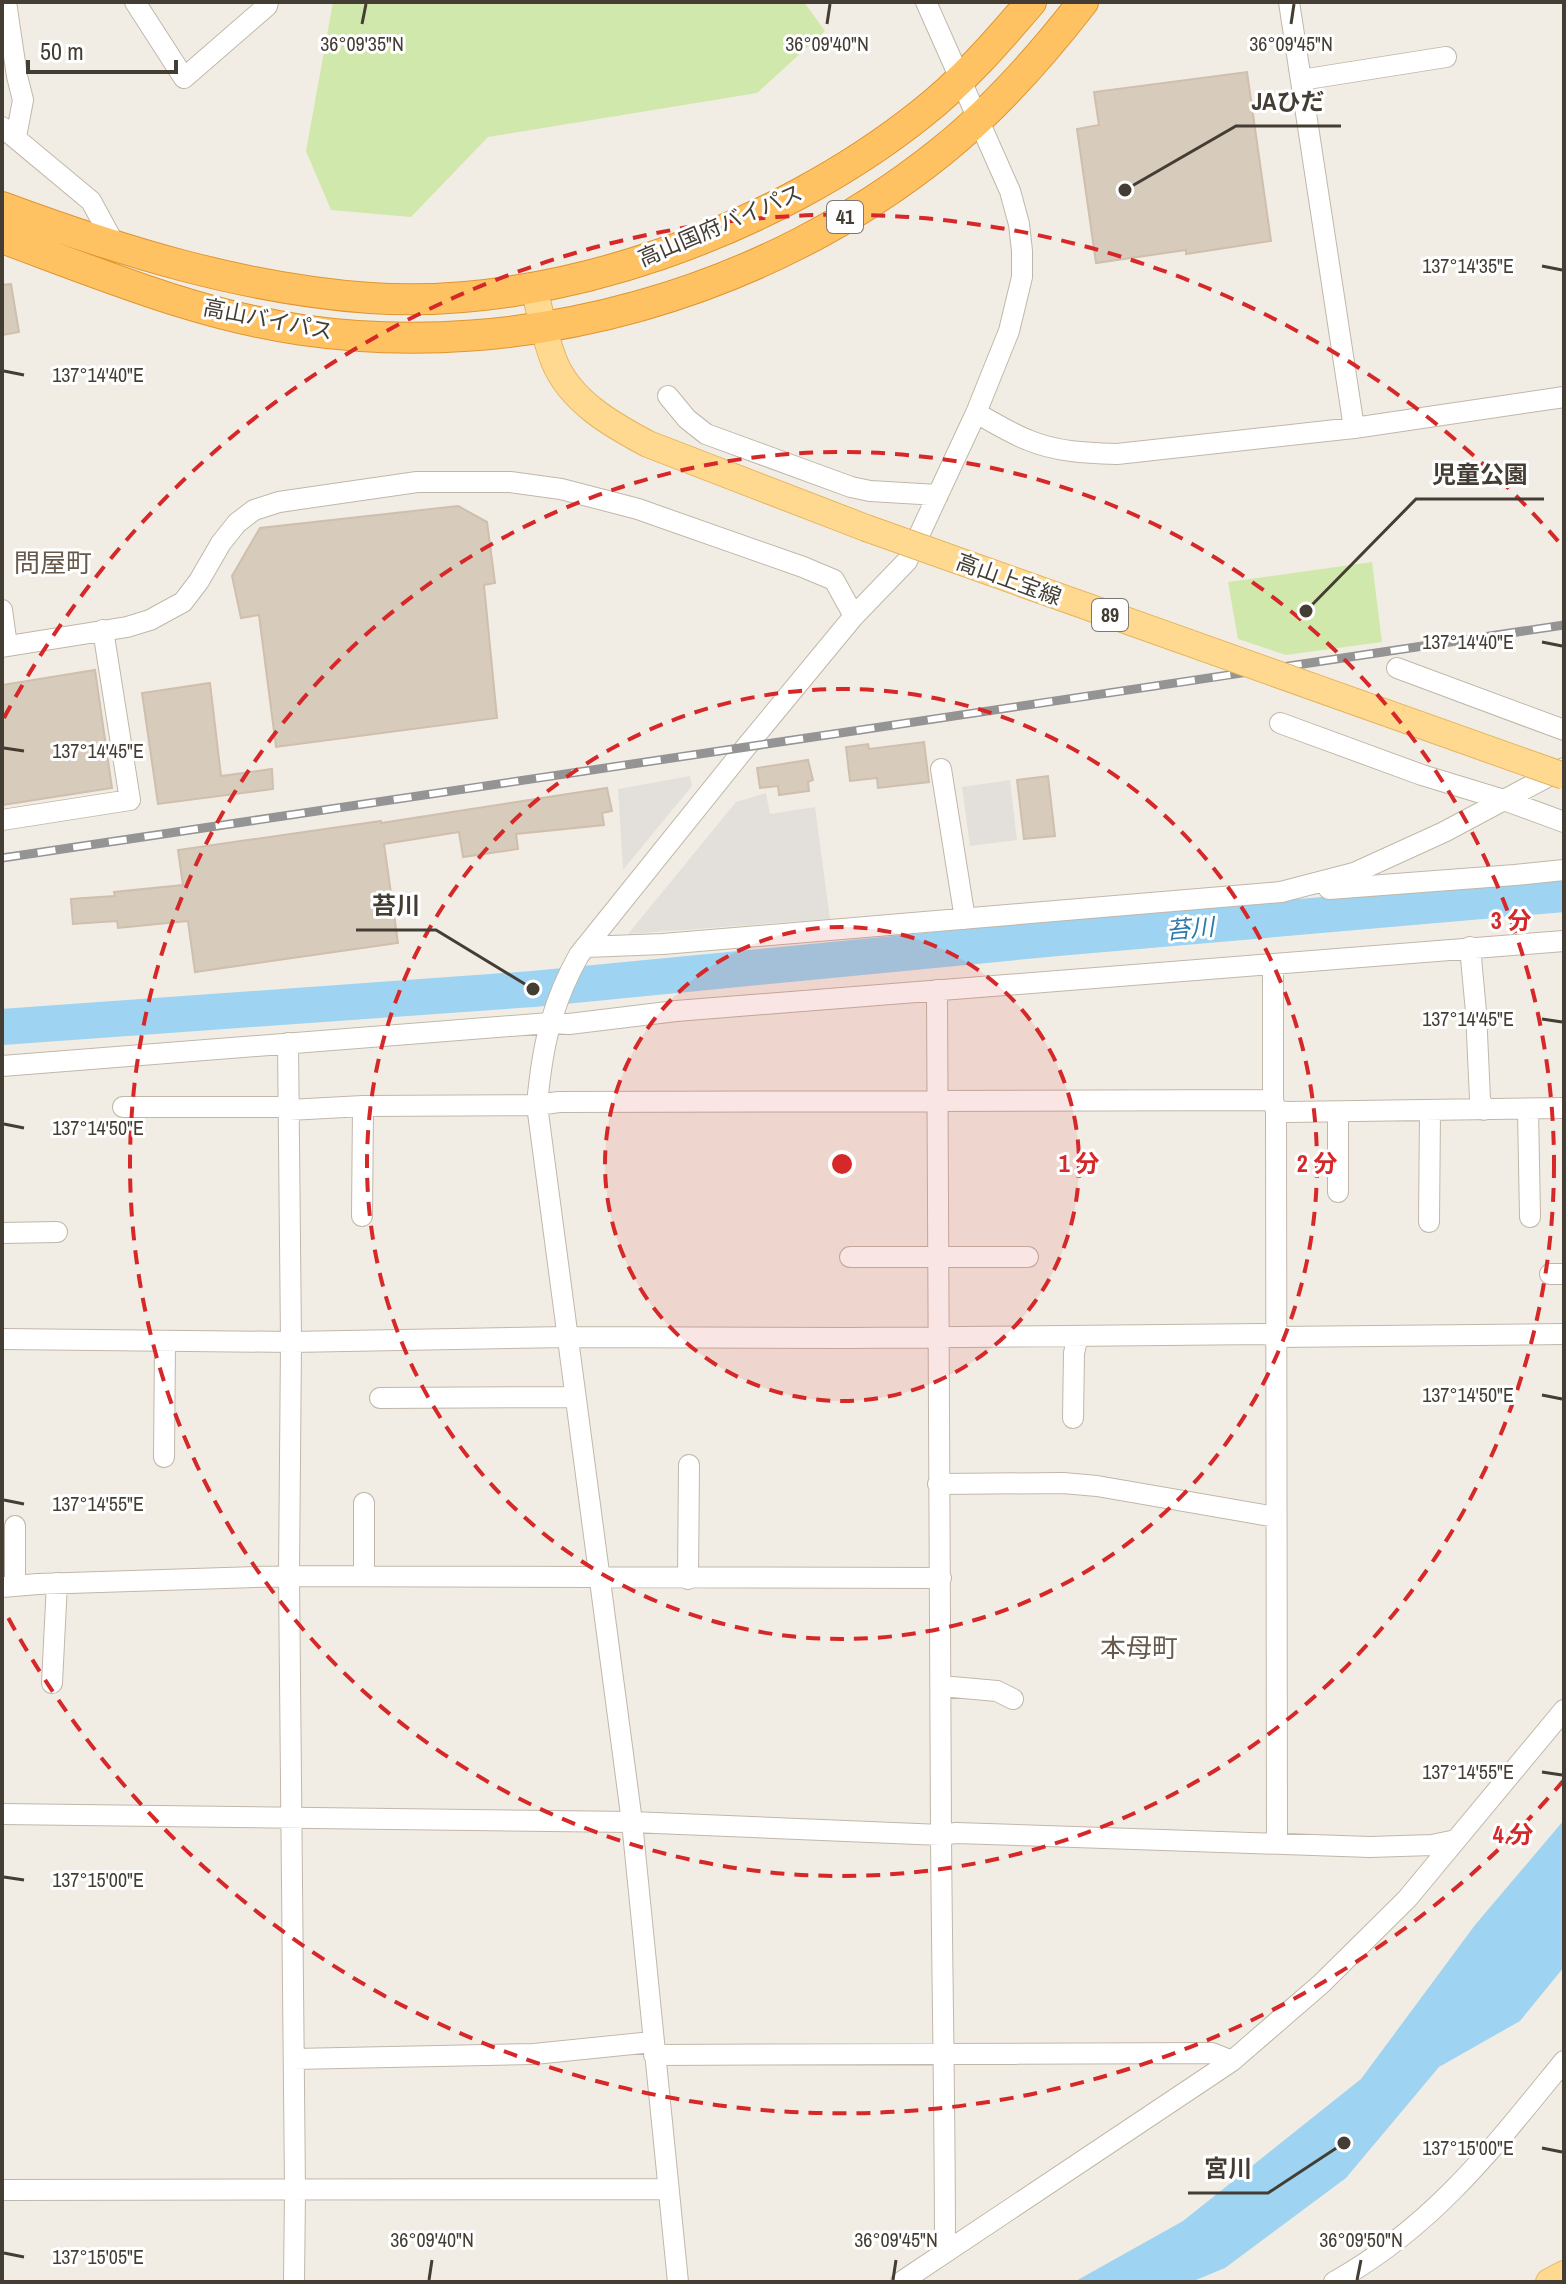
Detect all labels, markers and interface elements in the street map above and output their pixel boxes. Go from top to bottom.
scale bar [28,24,176,74]
text: 36°09'35"N [320,30,404,57]
text: 36°09'40"N [785,30,869,57]
text: 36°09'45"N [1249,30,1333,57]
text: 50 m [40,35,84,67]
callout: JAひだ [1236,78,1341,126]
text: JAひだ [1251,85,1325,117]
street label: 高山国府バイパス [633,177,807,273]
road number: 41 [827,201,863,233]
text: 137°14'35"E [1422,252,1514,279]
street label: 高山バイパス [201,292,335,346]
text: 137°14'40"E [52,361,144,388]
callout: 児童公園 [1416,451,1544,499]
text: 児童公園 [1432,458,1528,490]
district label: 問屋町 [14,545,92,580]
street label: 高山上宝線 [952,546,1066,612]
road number: 89 [1092,599,1128,631]
text: 137°14'40"E [1422,628,1514,655]
text: 137°14'45"E [52,737,144,764]
callout: 苔川 [356,882,436,930]
text: 苔川 [372,889,420,921]
text: 3 分 [1491,904,1531,936]
water label: 苔川 [1165,910,1218,946]
text: 137°14'45"E [1422,1005,1514,1032]
text: 137°14'50"E [52,1114,144,1141]
text: 1 分 [1059,1147,1099,1179]
text: 2 分 [1297,1147,1337,1179]
centre of rings [828,1150,856,1178]
text: 137°14'50"E [1422,1381,1514,1408]
text: 137°14'55"E [52,1490,144,1517]
district label: 本母町 [1100,1630,1178,1665]
text: 137°14'55"E [1422,1758,1514,1785]
text: 4 分 [1493,1818,1533,1850]
text: 137°15'00"E [52,1866,144,1893]
text: 137°15'00"E [1422,2134,1514,2161]
callout: 宮川 [1188,2145,1268,2193]
text: 宮川 [1204,2152,1252,2184]
text: 36°09'40"N [390,2226,474,2253]
text: 36°09'45"N [854,2226,938,2253]
text: 36°09'50"N [1319,2226,1403,2253]
text: 137°15'05"E [52,2243,144,2270]

